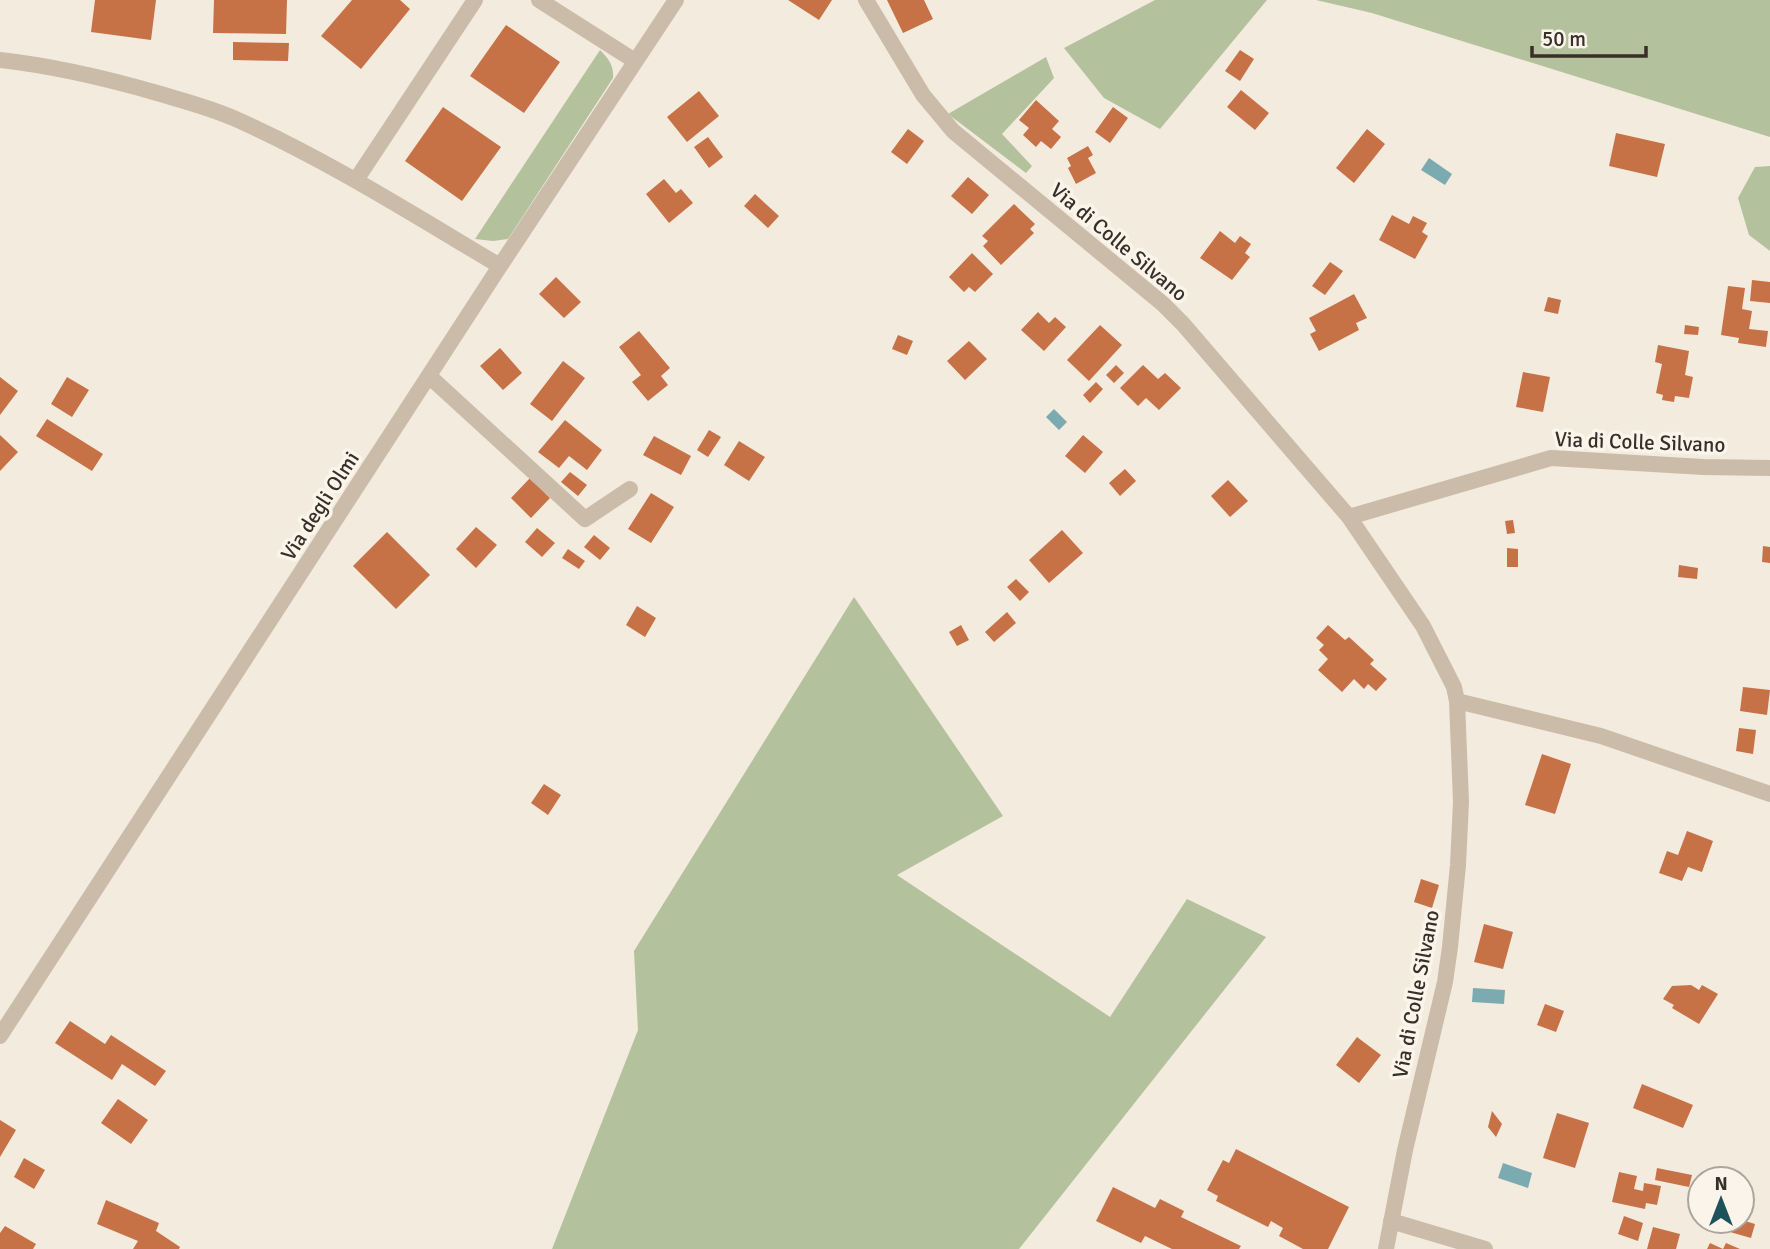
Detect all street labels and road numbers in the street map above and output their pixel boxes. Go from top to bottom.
street label: Via di Colle Silvano [1045,177,1193,307]
street label: Via di Colle Silvano [1554,426,1726,458]
street label: Via degli Olmi [275,447,365,565]
street label: Via di Colle Silvano [1387,908,1445,1080]

